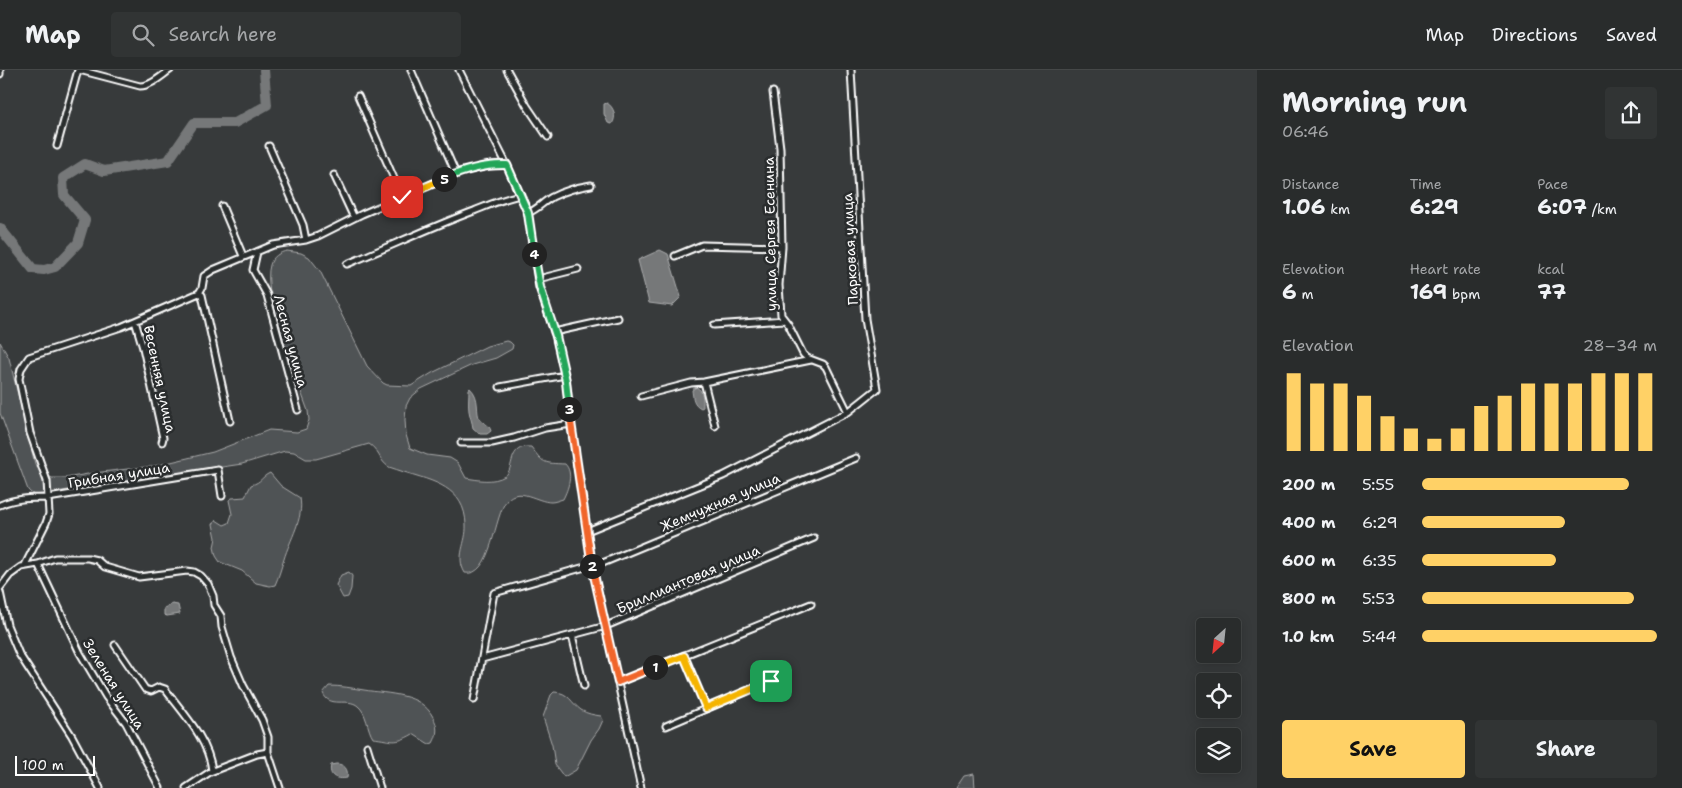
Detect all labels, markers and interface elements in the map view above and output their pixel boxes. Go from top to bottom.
search box [111,12,461,57]
text: Map [25,19,81,51]
icon: search [129,21,157,49]
text: Search here [169,22,277,47]
text: Map [1426,23,1464,47]
text: Directions [1492,23,1578,47]
text: Saved [1606,23,1657,47]
text: Morning run [1282,83,1467,121]
button: share [1605,87,1657,139]
text: 06:46 [1282,121,1329,142]
street label: улица Сергея Есенина [760,157,780,311]
pin: 5 [432,166,456,192]
text: 5 [440,170,449,188]
text: Distance [1282,175,1339,193]
text: Time [1410,175,1442,193]
text: Pace [1537,175,1568,193]
pin [381,176,423,218]
icon: check [388,183,416,211]
street label: Парковая улица [838,192,862,305]
text: 1.06 [1282,193,1325,221]
text: 6:29 [1410,193,1459,221]
text: 6:07 [1537,193,1587,221]
text: km [1325,200,1350,218]
text: /km [1587,200,1617,218]
pin: 4 [522,242,546,266]
text: 4 [530,245,539,263]
text: Elevation [1282,260,1345,278]
text: Heart rate [1410,260,1481,278]
text: kcal [1537,260,1565,278]
text: 6 [1282,278,1297,306]
text: 169 [1410,278,1447,306]
text: 77 [1537,278,1566,306]
text: m [1297,285,1314,303]
text: bpm [1447,285,1480,303]
street label: Лесная улица [270,293,312,390]
street label: Весенняя улица [140,324,180,435]
text: Elevation [1282,335,1354,356]
text: 28–34 m [1583,335,1657,356]
pin: 3 [556,396,582,422]
text: 3 [565,400,574,418]
street label: Грибная улица [67,458,171,492]
street label: Жемчужная улица [657,469,783,535]
text: 200 m [1282,474,1335,495]
text: 5:55 [1362,474,1394,495]
text: 400 m [1282,512,1336,533]
text: 6:29 [1362,512,1398,533]
street label: Бриллиантовая улица [614,541,763,617]
text: 600 m [1282,550,1336,571]
text: 6:35 [1362,550,1397,571]
pin: 2 [580,554,604,578]
text: 2 [588,557,597,575]
text: 800 m [1282,588,1336,609]
text: 5:53 [1362,588,1396,609]
north arrow [1196,618,1241,662]
map controls [1196,618,1241,773]
text: 1.0 km [1282,626,1334,647]
text: 5:44 [1362,626,1397,647]
street label: Зеленая улица [79,635,149,733]
pin: 1 [642,654,668,680]
text: 1 [652,658,659,676]
pin [750,660,792,702]
icon: arrive [757,667,785,695]
button: locate [1196,673,1241,718]
button: Save [1282,720,1465,778]
button: Share [1475,720,1657,778]
button: layers [1196,728,1241,773]
scale bar [15,753,95,776]
text: 100 m [22,756,64,774]

